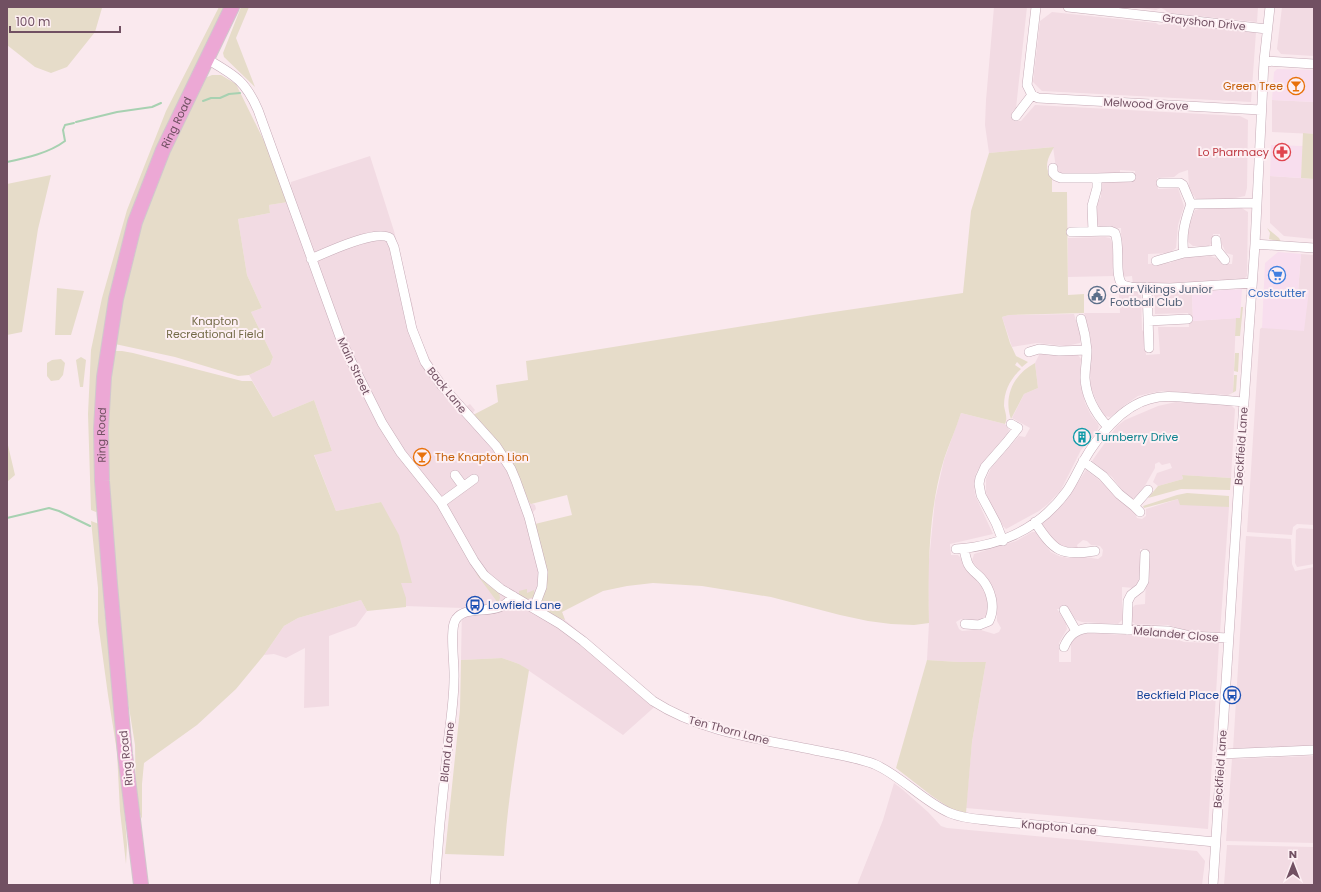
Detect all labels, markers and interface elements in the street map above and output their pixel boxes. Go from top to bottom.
scale bar [10,8,120,34]
street label: Grayshon Drive [1162,10,1247,34]
text: 100 m [16,13,50,30]
bar icon: Green Tree [1286,76,1306,96]
place label: Green Tree [1223,78,1283,94]
street label: Ring Road [157,94,196,151]
street label: Melwood Grove [1103,94,1189,114]
pharmacy icon: Lo Pharmacy [1272,142,1292,162]
place label: Lo Pharmacy [1198,144,1270,160]
supermarket icon: Costcutter [1267,265,1287,285]
place label: Carr Vikings Junior Football Club [1110,281,1213,310]
public building icon: Carr Vikings Junior Football Club [1087,285,1107,305]
place label: Costcutter [1248,285,1306,301]
park label: Knapton Recreational Field [166,313,264,342]
street label: Main Street [334,335,374,397]
street label: Back Lane [423,363,471,417]
street label: Beckfield Lane [1230,406,1252,486]
street label: Ring Road [93,407,110,463]
building icon: Turnberry Drive [1072,427,1092,447]
place label: Turnberry Drive [1095,429,1178,445]
bar icon: The Knapton Lion [412,447,432,467]
place label: The Knapton Lion [435,449,529,465]
bus stop icon: Lowfield Lane [465,595,485,615]
place label: Lowfield Lane [488,597,561,613]
street label: Melander Close [1133,622,1219,646]
bus stop icon: Beckfield Place [1222,685,1242,705]
place label: Beckfield Place [1137,687,1219,703]
street label: Ten Thorn Lane [687,712,771,749]
street label: Bland Lane [436,721,458,783]
street label: Beckfield Lane [1209,729,1231,809]
street label: Ring Road [115,730,137,786]
street label: Knapton Lane [1021,816,1098,838]
north arrow [1273,844,1313,884]
text: N [1289,846,1297,862]

